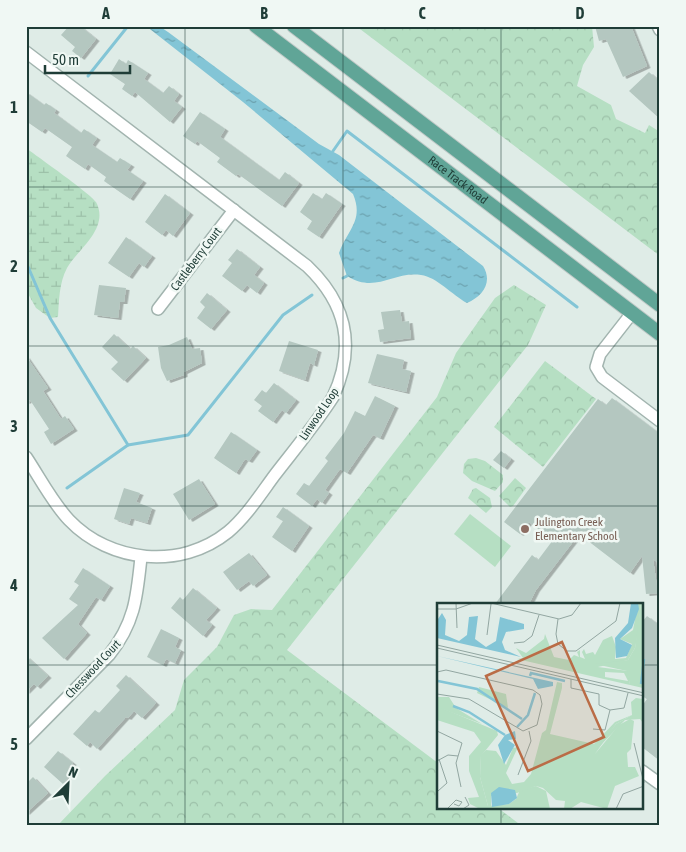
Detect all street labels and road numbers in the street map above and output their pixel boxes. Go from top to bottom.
street label: Race Track Road [426,153,490,207]
street label: Castleberry Court [168,224,225,293]
street label: Linwood Loop [296,385,342,443]
street label: Chesswood Court [62,637,124,701]

